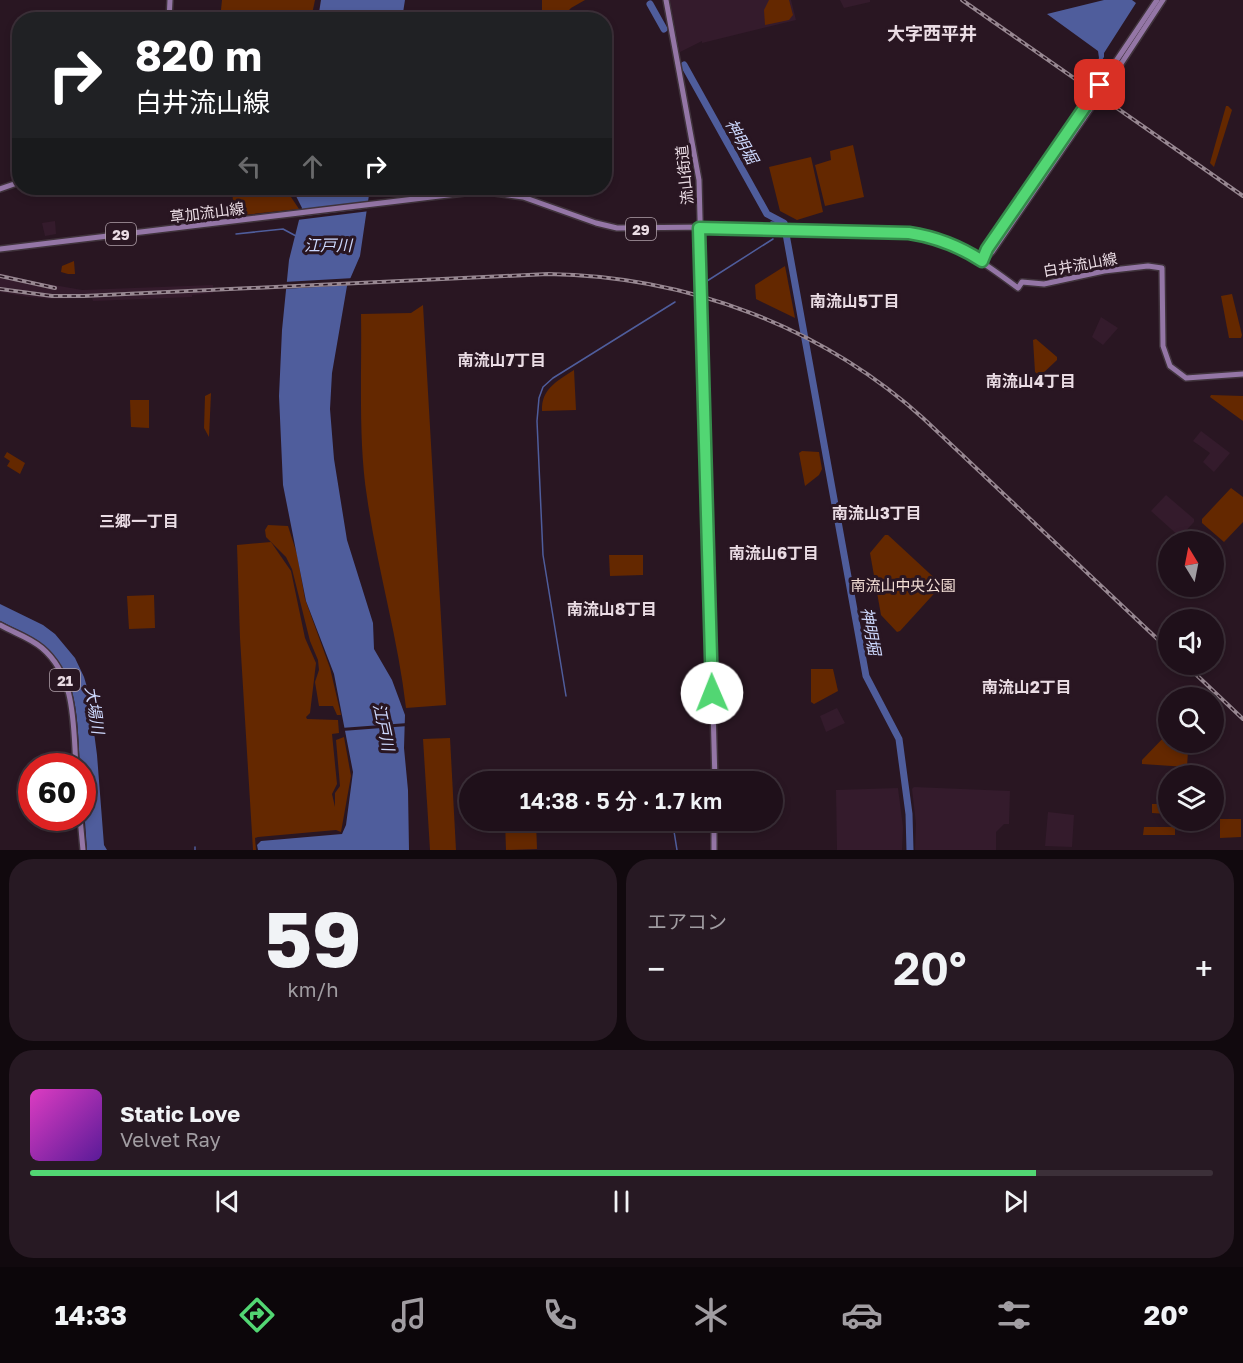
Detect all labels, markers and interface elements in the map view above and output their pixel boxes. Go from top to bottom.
district label: 大字西平井 [887,22,977,44]
text: 820 m [135,30,262,80]
icon: right [36,36,114,114]
pin [1074,59,1125,110]
icon: arrive [1083,68,1116,101]
text: 白井流山線 [135,86,270,118]
water label: 神明堀 [722,115,764,169]
street label: 流山街道 [672,144,696,206]
icon: left [233,150,266,183]
icon: ahead [296,150,329,183]
icon: right [359,150,392,183]
street label: 草加流山線 [169,198,245,226]
road number: 29 [626,218,656,240]
road number: 29 [106,223,136,245]
water label: 江戸川 [304,235,354,255]
street label: 白井流山線 [1041,249,1119,279]
district label: 南流山5丁目 [810,291,900,311]
district label: 南流山7丁目 [458,350,546,370]
district label: 南流山4丁目 [986,371,1076,391]
district label: 南流山3丁目 [832,503,922,523]
district label: 三郷一丁目 [99,511,179,531]
north arrow [1158,531,1224,597]
map controls [1158,531,1224,831]
district label: 南流山6丁目 [729,543,819,563]
park label: 南流山中央公園 [850,576,956,594]
district label: 南流山8丁目 [567,599,657,619]
water label: 神明堀 [857,606,886,659]
button: sound [1158,609,1224,675]
position arrow [680,661,744,725]
road number: 21 [50,669,80,691]
district label: 南流山2丁目 [982,677,1072,697]
water label: 大場川 [81,685,109,737]
button: search [1158,687,1224,753]
water label: 江戸川 [369,701,399,755]
speed limit sign: 60 [18,753,96,831]
button: layers [1158,765,1224,831]
text: 14:38 · 5 分 · 1.7 km [520,787,722,814]
text: 59 [264,891,362,984]
text: エアコン [647,909,727,933]
text: 20° [893,941,967,995]
text: − [647,949,665,988]
text: + [1195,949,1213,988]
text: km/h [288,977,338,1001]
text: Static Love [120,1100,240,1127]
text: Velvet Ray [120,1127,221,1151]
icon: previous [211,1185,244,1218]
icon: pause [605,1185,638,1218]
icon: next [999,1185,1032,1218]
icon: directions [236,1294,278,1336]
icon: music [388,1294,430,1336]
icon: phone [539,1294,581,1336]
icon: climate [690,1294,732,1336]
icon: car [841,1294,883,1336]
icon: filters [993,1294,1035,1336]
text: 14:33 [55,1299,127,1331]
text: 20° [1144,1299,1188,1331]

